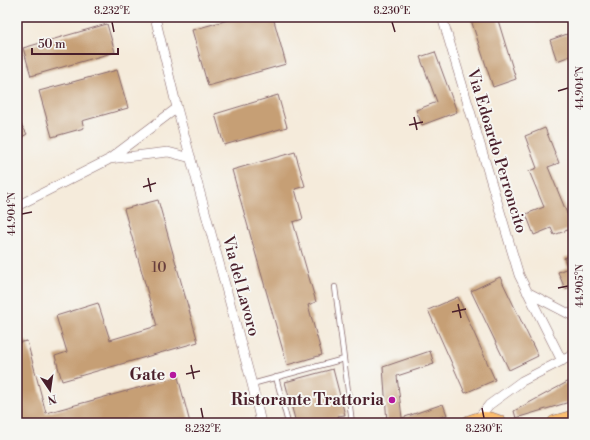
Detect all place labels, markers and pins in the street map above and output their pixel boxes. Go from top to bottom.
place label: Gate [129,365,165,385]
marker: Gate [168,370,178,380]
place label: Ristorante Trattoria [231,390,384,410]
marker: Ristorante Trattoria [387,395,397,405]

